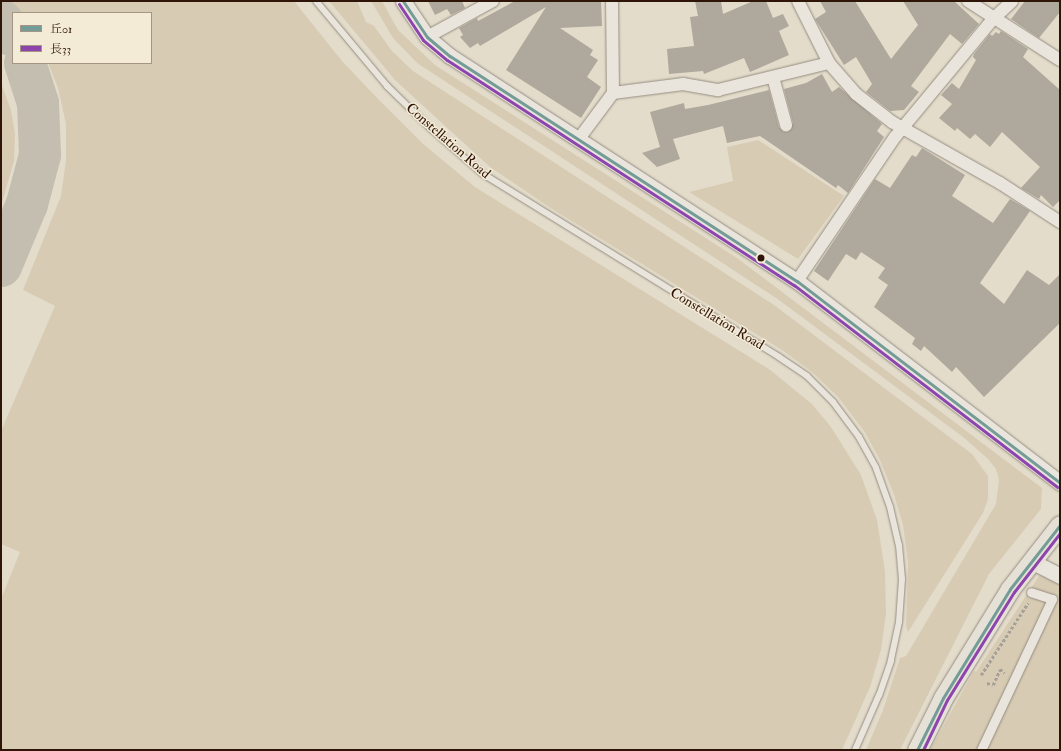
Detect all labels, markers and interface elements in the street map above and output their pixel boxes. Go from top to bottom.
legend [12,12,152,64]
text: 丘01 [50,22,72,37]
text: 長33 [50,42,71,57]
street label: Constellation Road [402,100,494,182]
unlabelled marker [756,253,766,263]
street label: Constellation Road [667,284,767,354]

